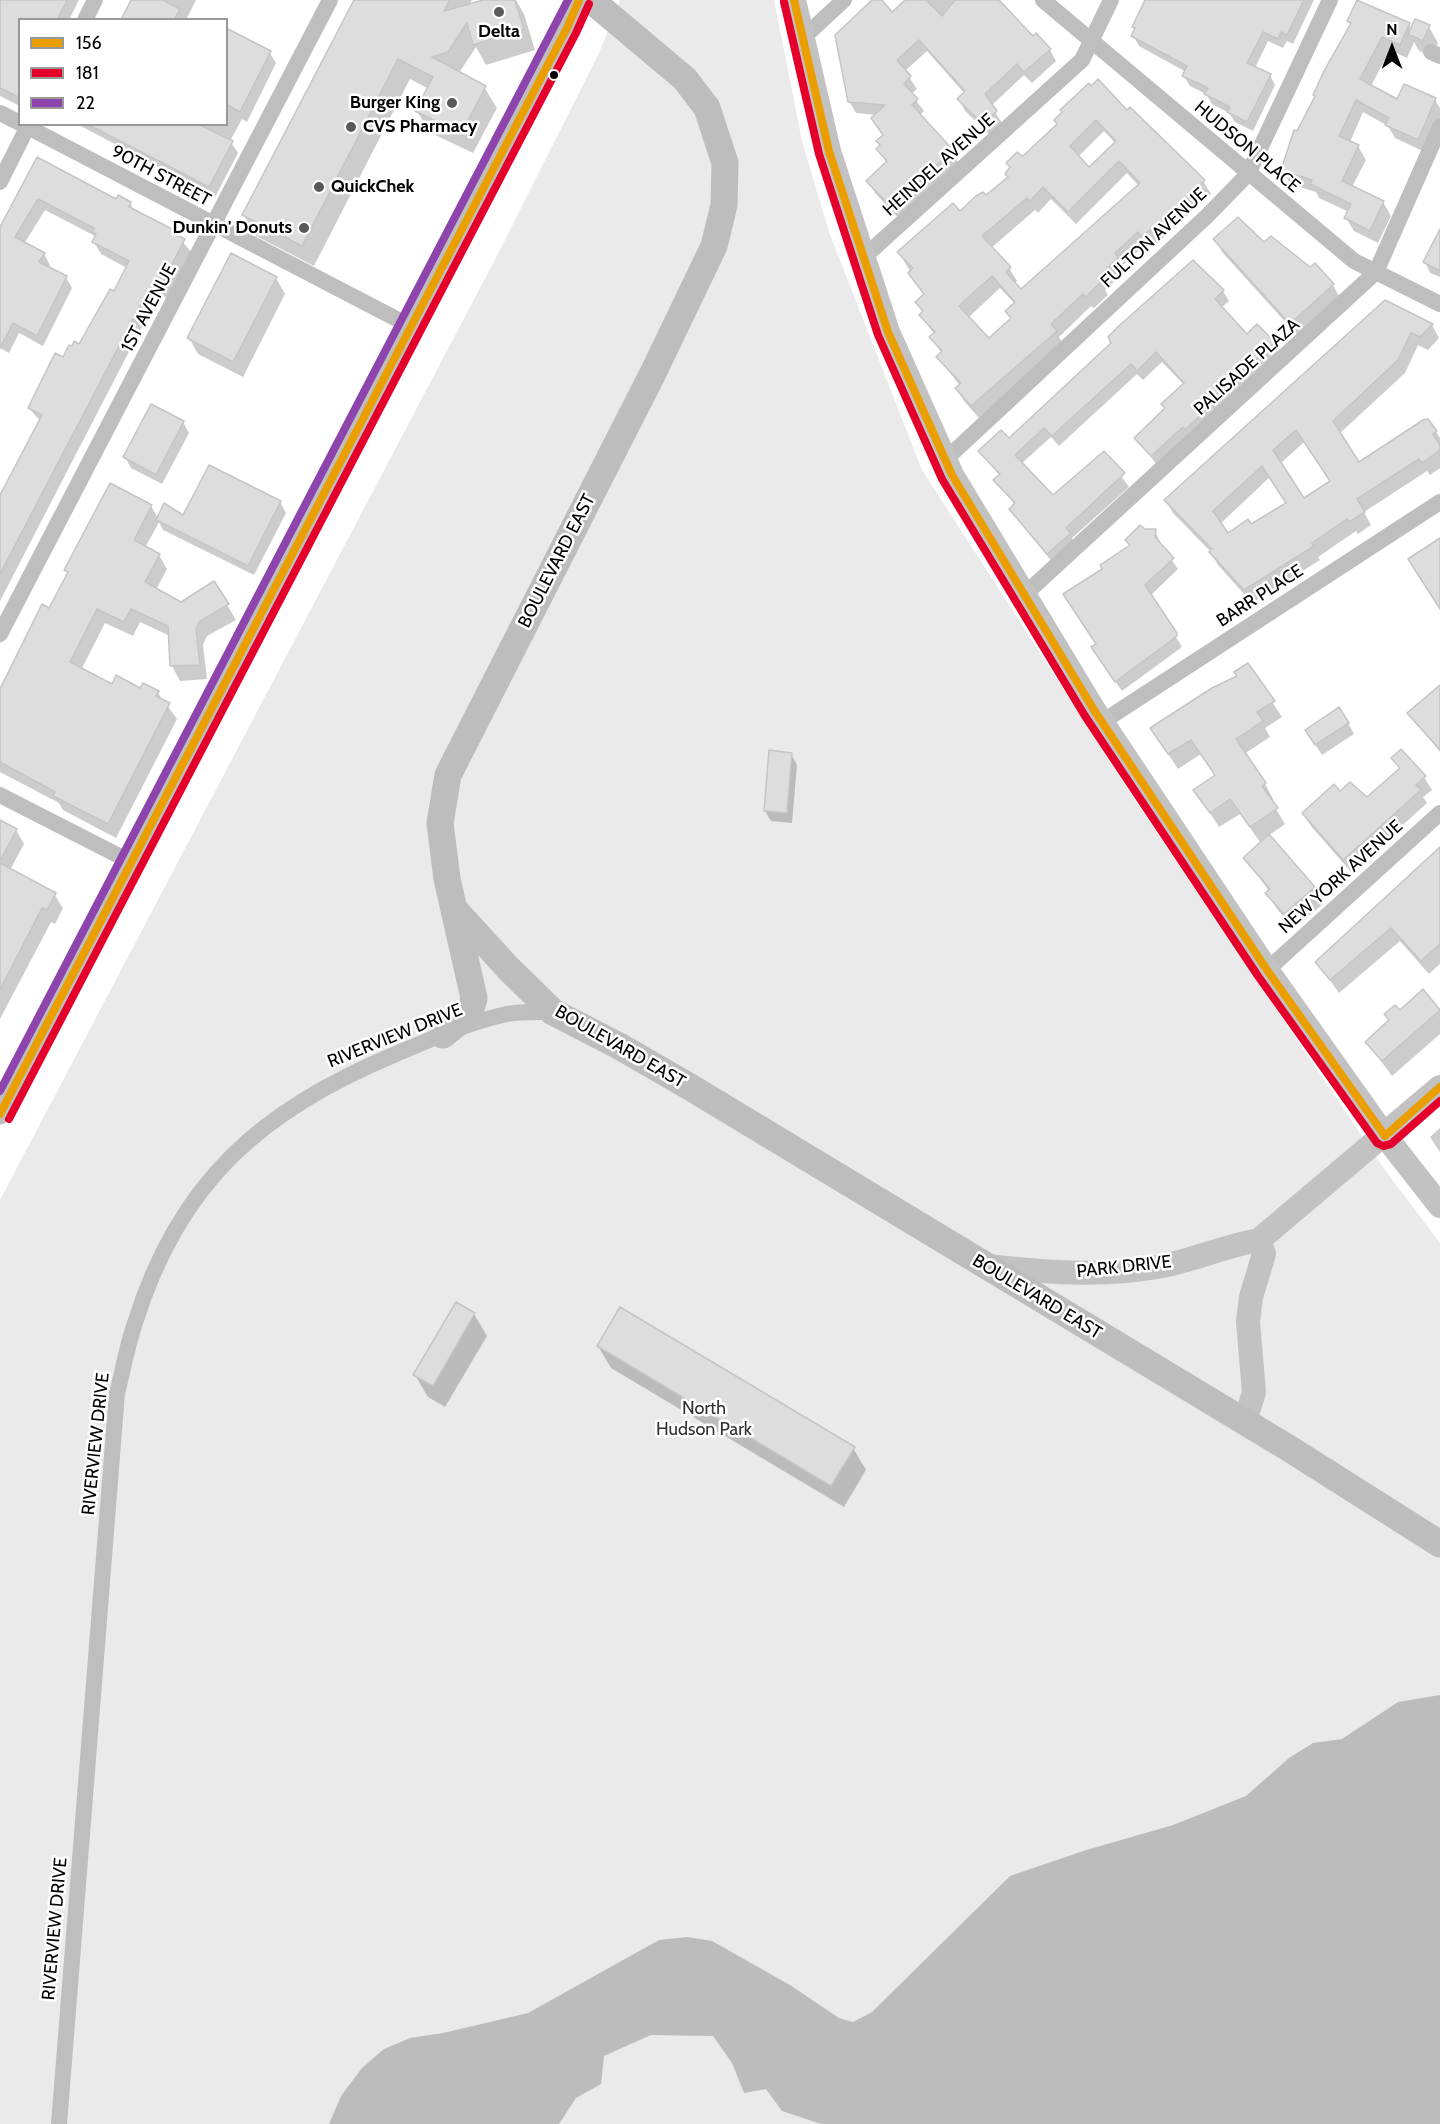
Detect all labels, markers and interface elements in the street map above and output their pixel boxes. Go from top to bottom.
marker: Delta [492,5,506,19]
legend [18,18,228,126]
north arrow [1362,18,1422,78]
text: N [1386,20,1398,39]
place label: Delta [478,21,520,43]
text: 156 [76,32,102,54]
text: 181 [76,62,99,84]
unlabelled marker [548,69,560,81]
text: 22 [76,92,95,114]
place label: Burger King [350,92,440,114]
marker: Burger King [445,96,459,110]
street label: HUDSON PLACE [1190,97,1304,197]
street label: HEINDEL AVENUE [879,109,999,221]
place label: CVS Pharmacy [363,116,477,138]
marker: CVS Pharmacy [344,120,358,134]
street label: 90TH STREET [108,141,214,211]
place label: QuickChek [331,176,414,198]
marker: QuickChek [312,180,326,194]
street label: FULTON AVENUE [1097,183,1211,293]
place label: Dunkin' Donuts [173,217,292,239]
marker: Dunkin' Donuts [297,221,311,235]
street label: 1ST AVENUE [117,260,181,356]
street label: PALISADE PLAZA [1190,314,1304,420]
street label: BOULEVARD EAST [514,491,600,631]
street label: BARR PLACE [1213,560,1307,632]
street label: NEW YORK AVENUE [1275,816,1407,938]
street label: RIVERVIEW DRIVE [325,999,465,1073]
street label: BOULEVARD EAST [551,1001,689,1093]
street label: BOULEVARD EAST [968,1250,1106,1344]
street label: PARK DRIVE [1076,1251,1172,1283]
street label: RIVERVIEW DRIVE [78,1372,114,1516]
park label: North Hudson Park [656,1398,752,1440]
street label: RIVERVIEW DRIVE [38,1857,72,2001]

